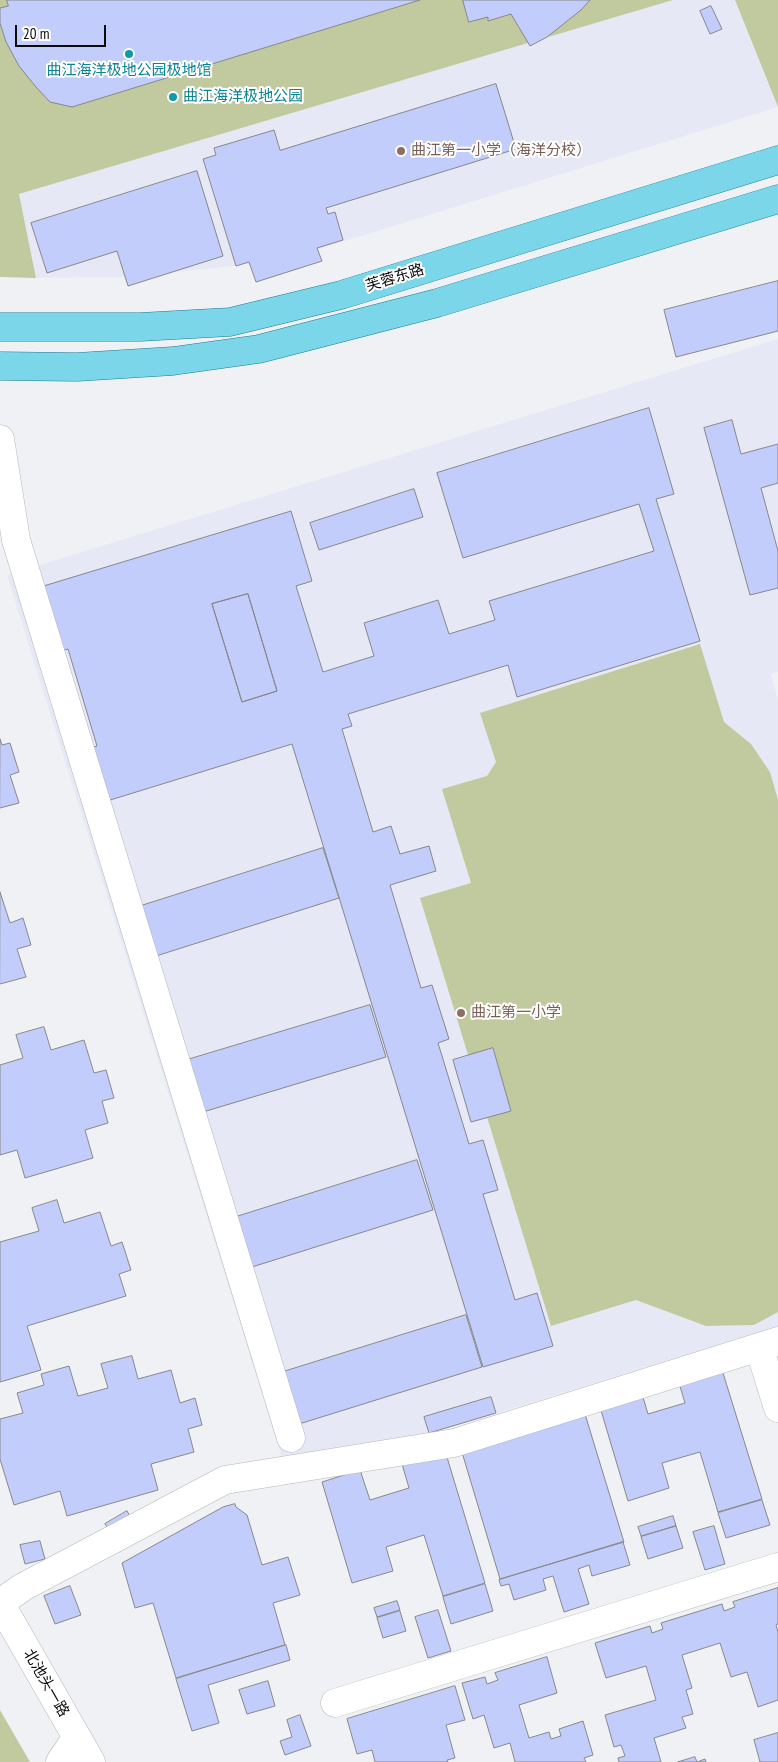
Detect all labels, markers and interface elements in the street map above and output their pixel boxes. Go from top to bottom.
scale bar [18,15,109,47]
text: 20 m [23,24,49,43]
marker: 曲江海洋极地公园极地馆 [123,48,135,60]
place label: 曲江海洋极地公园极地馆 [47,62,211,80]
place label: 曲江海洋极地公园 [183,88,303,106]
marker: 曲江海洋极地公园 [167,91,179,103]
place label: 曲江第一小学（海洋分校） [411,142,591,160]
marker: 曲江第一小学（海洋分校） [395,145,407,157]
street label: 芙蓉东路 [364,261,426,295]
place label: 曲江第一小学 [471,1004,561,1022]
marker: 曲江第一小学 [455,1007,467,1019]
street label: 北池头一路 [19,1646,73,1720]

